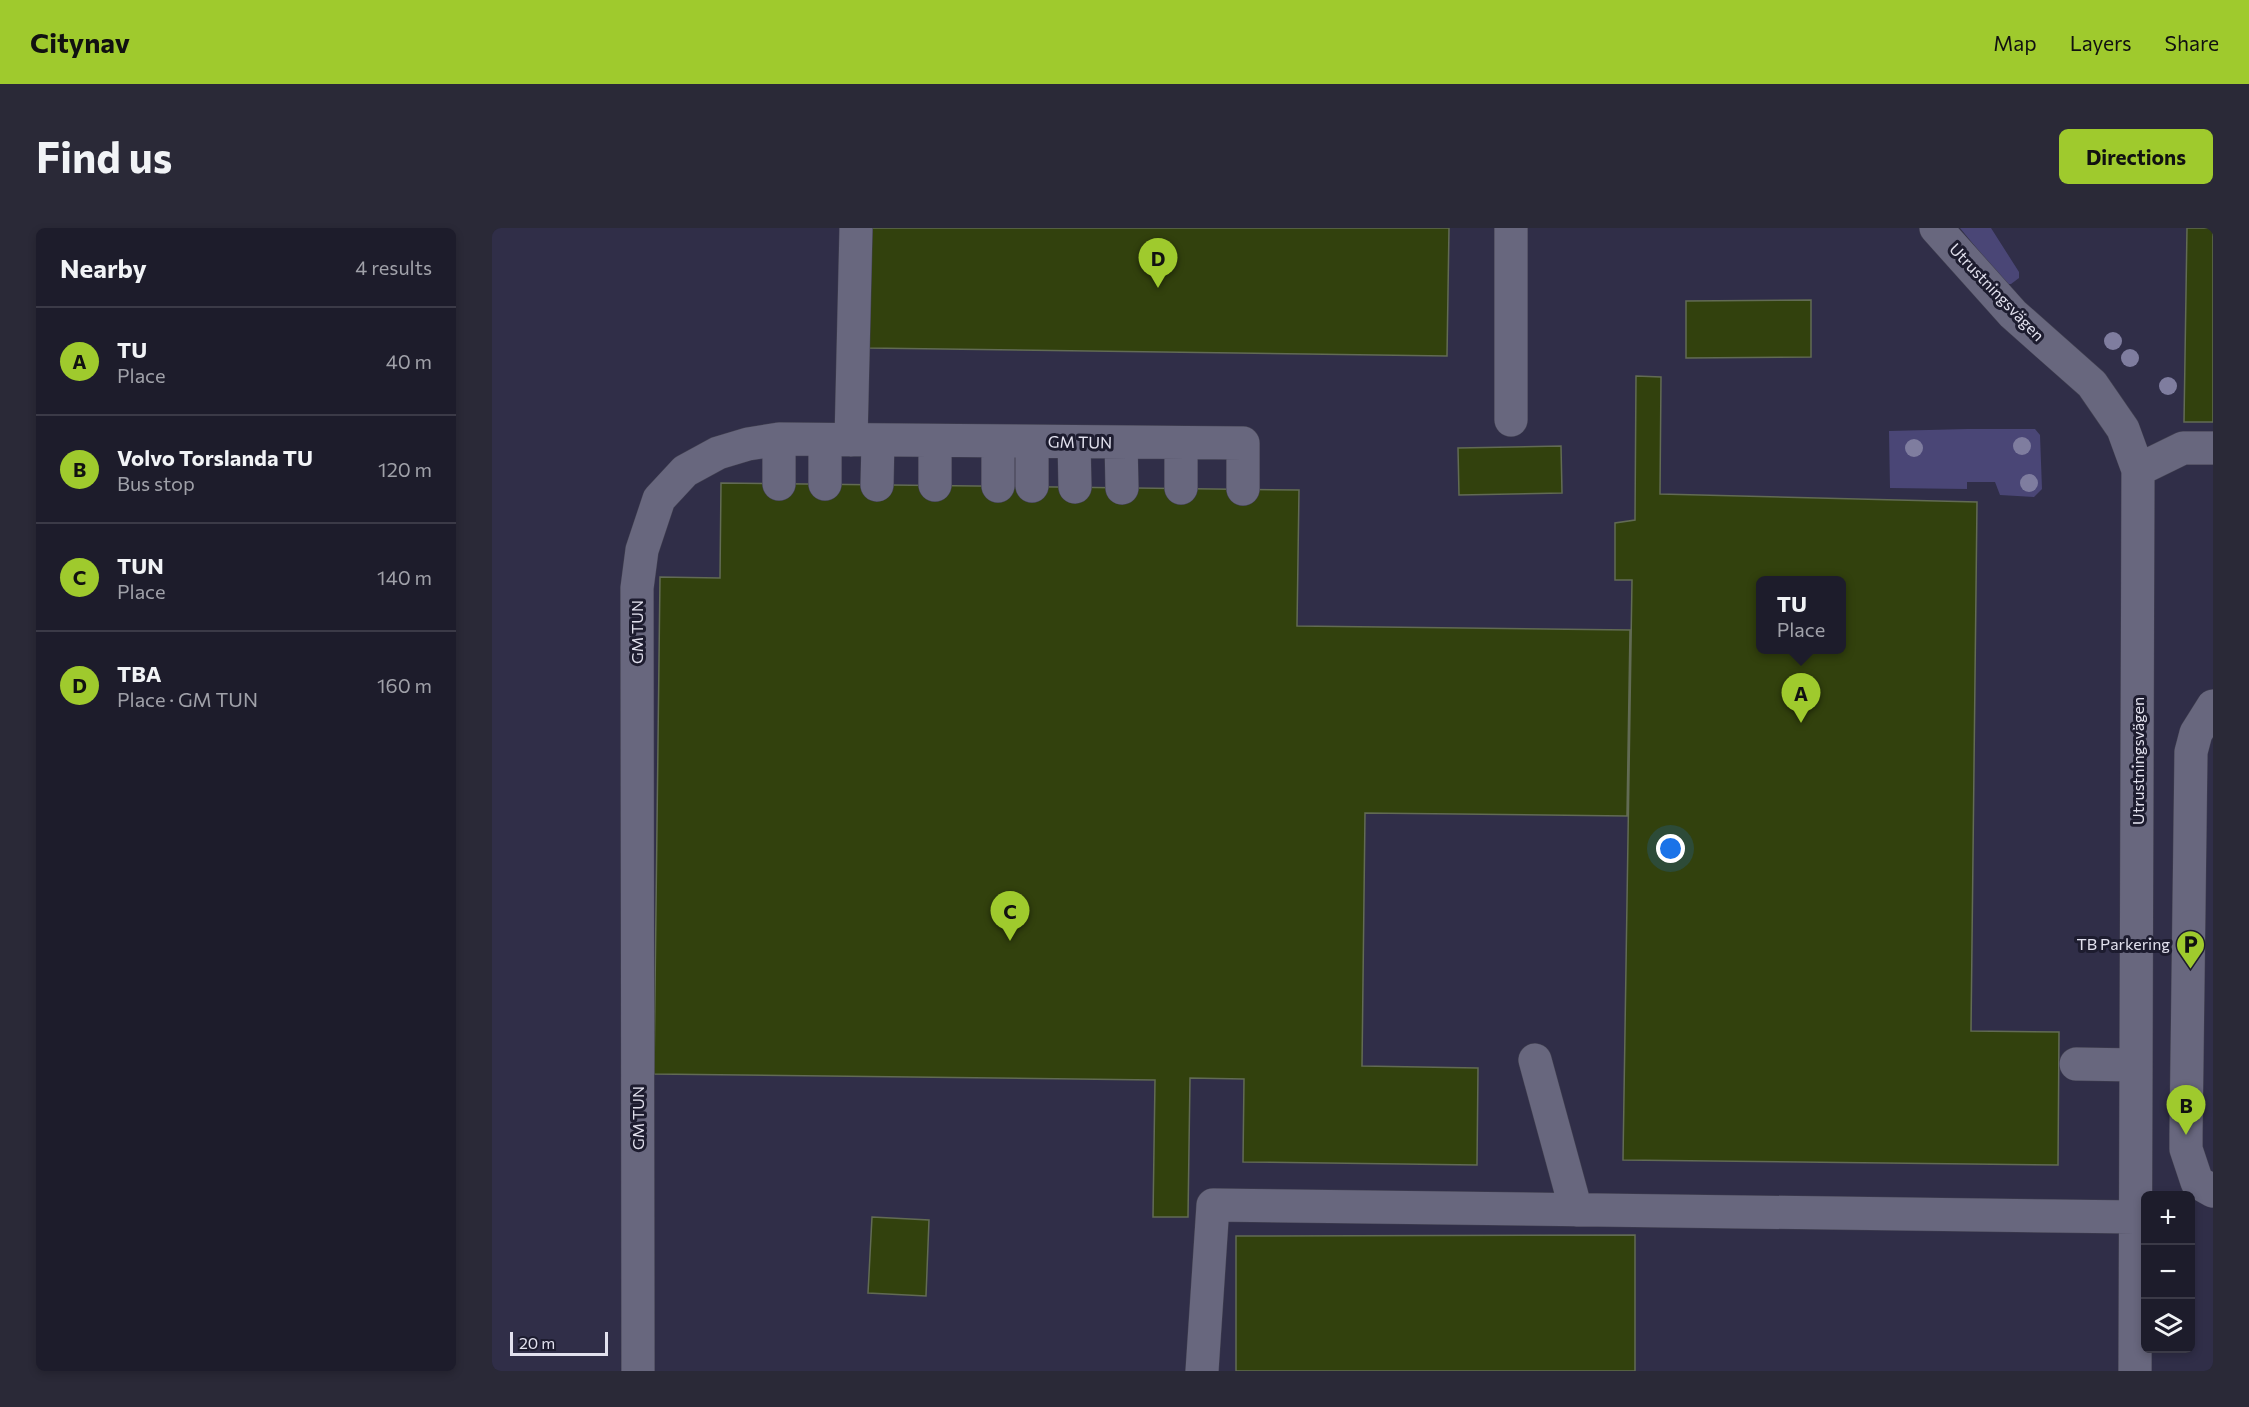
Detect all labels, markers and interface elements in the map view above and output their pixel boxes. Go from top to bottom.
text: Citynav [30,25,130,59]
text: Map [1993,30,2037,55]
text: Layers [2070,30,2132,55]
text: Share [2165,30,2219,55]
button: Directions [2059,129,2213,184]
text: Find us [36,130,172,182]
pin: D [1138,238,1178,288]
street label: Utrustningsvägen [1946,239,2049,344]
text: Nearby [60,252,147,283]
text: 4 results [355,255,432,279]
text: TU [117,336,147,363]
text: A [72,349,87,373]
text: 40 m [386,349,432,373]
text: Place [117,363,166,387]
street label: GM TUN [1048,431,1112,452]
text: Volvo Torslanda TU [117,444,313,471]
text: B [73,457,86,481]
text: 120 m [378,457,432,481]
text: Bus stop [117,471,195,495]
text: TUN [117,552,164,579]
text: C [73,565,86,589]
text: 140 m [377,565,432,589]
popup [1756,576,1846,654]
text: Place [117,579,166,603]
text: TU [1777,590,1807,617]
street label: GM TUN [627,600,646,664]
text: Place [1777,617,1825,641]
text: TBA [117,660,161,687]
text: D [72,673,87,697]
text: 160 m [377,673,432,697]
pin: A [1782,674,1820,723]
text: Place · GM TUN [117,687,258,711]
street label: Utrustningsvägen [2128,697,2147,825]
your location [1656,834,1685,863]
pin: C [990,892,1030,941]
parking icon: TB Parkering [2175,928,2207,970]
place label: TB Parkering [2076,934,2170,953]
street label: GM TUN [628,1086,647,1150]
pin: B [2166,1086,2206,1135]
map controls [2141,1191,2195,1353]
button: + [2141,1191,2195,1245]
button: − [2141,1245,2195,1299]
button: layers [2141,1299,2195,1353]
scale bar [510,1329,608,1356]
text: 20 m [519,1333,555,1352]

